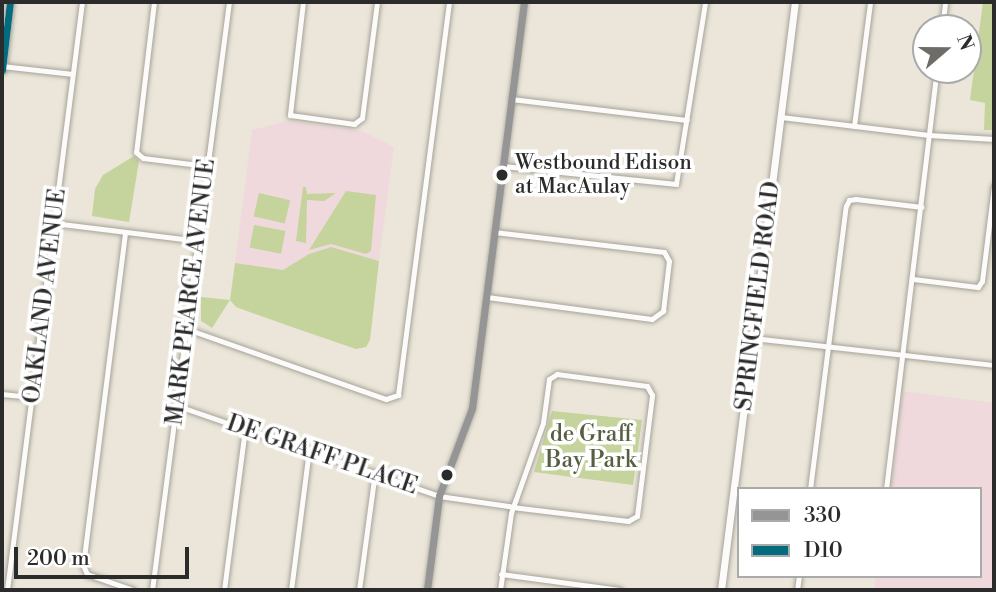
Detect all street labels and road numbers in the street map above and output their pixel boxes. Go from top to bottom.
street label: MARK PEARCE AVENUE [161,157,221,427]
street label: SPRINGFIELD ROAD [730,180,786,412]
street label: OAKLAND AVENUE [18,187,72,405]
street label: DE GRAFF PLACE [223,409,421,501]

